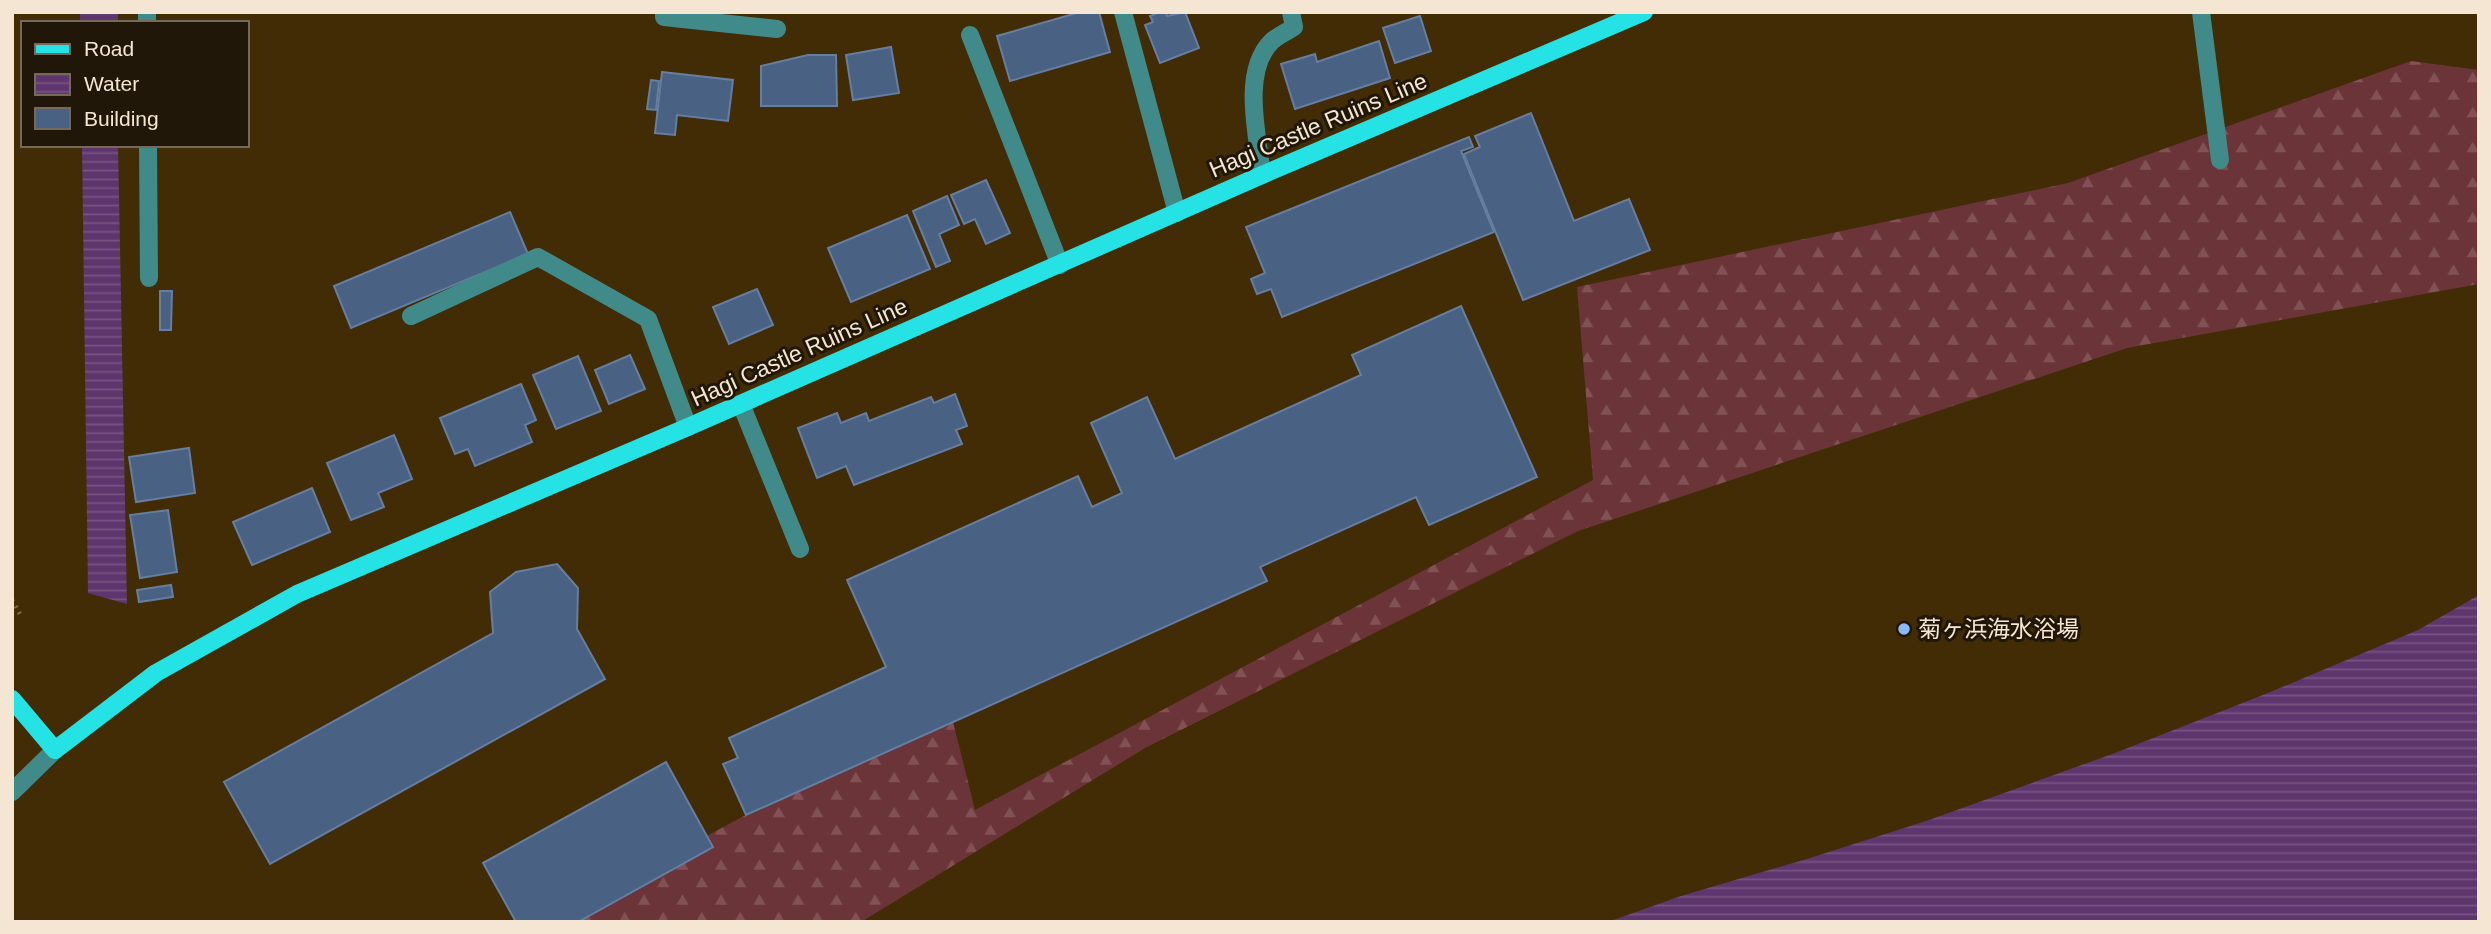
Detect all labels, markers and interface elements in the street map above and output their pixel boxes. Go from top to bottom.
legend [21,21,248,147]
text: Road [84,37,134,60]
street label: Hagi Castle Ruins Line [1205,67,1431,183]
text: Water [84,72,139,95]
text: Building [84,107,159,130]
street label: Hagi Castle Ruins Line [687,293,911,411]
place label: 菊ヶ浜海水浴場 [1918,616,2079,642]
marker: 菊ヶ浜海水浴場 [1896,621,1912,637]

